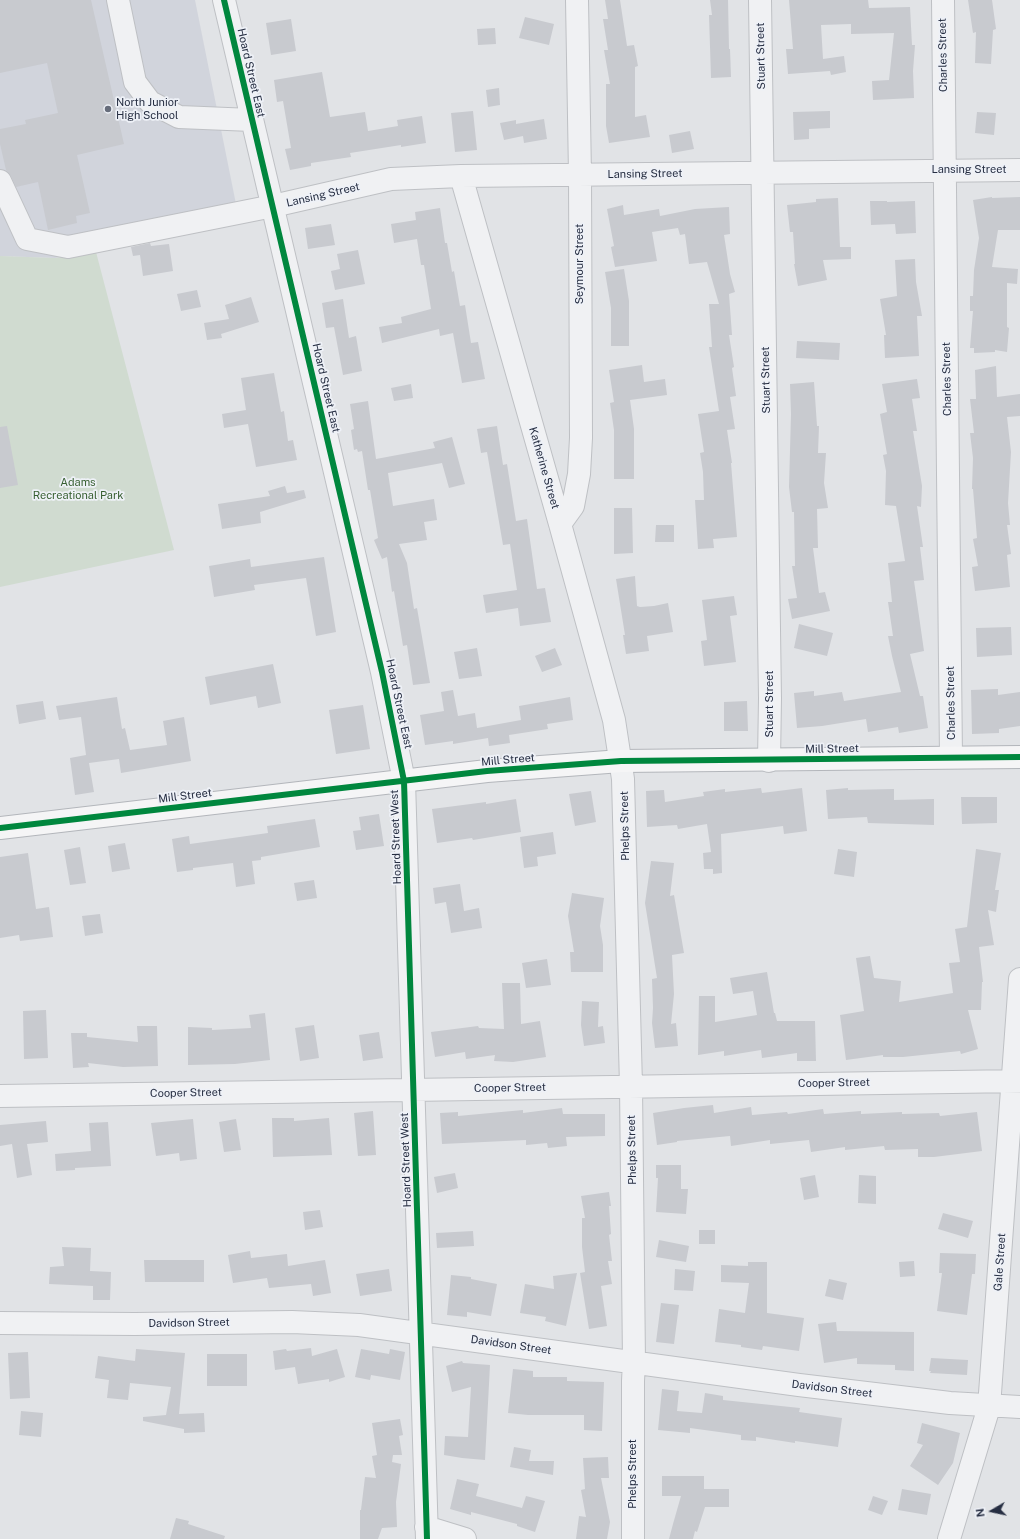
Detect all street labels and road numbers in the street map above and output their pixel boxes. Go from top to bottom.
street label: Charles Street [936,18,950,92]
street label: Stuart Street [754,22,768,90]
street label: Hoard Street East [234,27,268,119]
street label: Lansing Street [932,163,1006,177]
street label: Lansing Street [607,167,683,181]
street label: Lansing Street [285,180,361,210]
street label: Seymour Street [573,224,587,304]
street label: Hoard Street East [309,342,343,434]
street label: Charles Street [940,342,954,416]
street label: Stuart Street [759,346,773,414]
street label: Katherine Street [526,426,562,510]
street label: Hoard Street East [383,658,415,750]
street label: Charles Street [944,666,958,740]
street label: Stuart Street [763,670,777,738]
street label: Mill Street [805,742,859,756]
street label: Mill Street [481,751,535,769]
street label: Mill Street [157,786,213,806]
street label: Hoard Street West [388,789,404,885]
street label: Phelps Street [618,791,632,861]
street label: Cooper Street [798,1076,870,1090]
street label: Cooper Street [474,1081,546,1095]
street label: Cooper Street [150,1086,222,1100]
street label: Hoard Street West [398,1112,414,1208]
street label: Phelps Street [625,1115,639,1185]
street label: Gale Street [991,1232,1009,1292]
street label: Davidson Street [148,1316,230,1330]
street label: Davidson Street [470,1333,552,1357]
street label: Davidson Street [791,1377,873,1401]
street label: Phelps Street [626,1439,640,1509]

